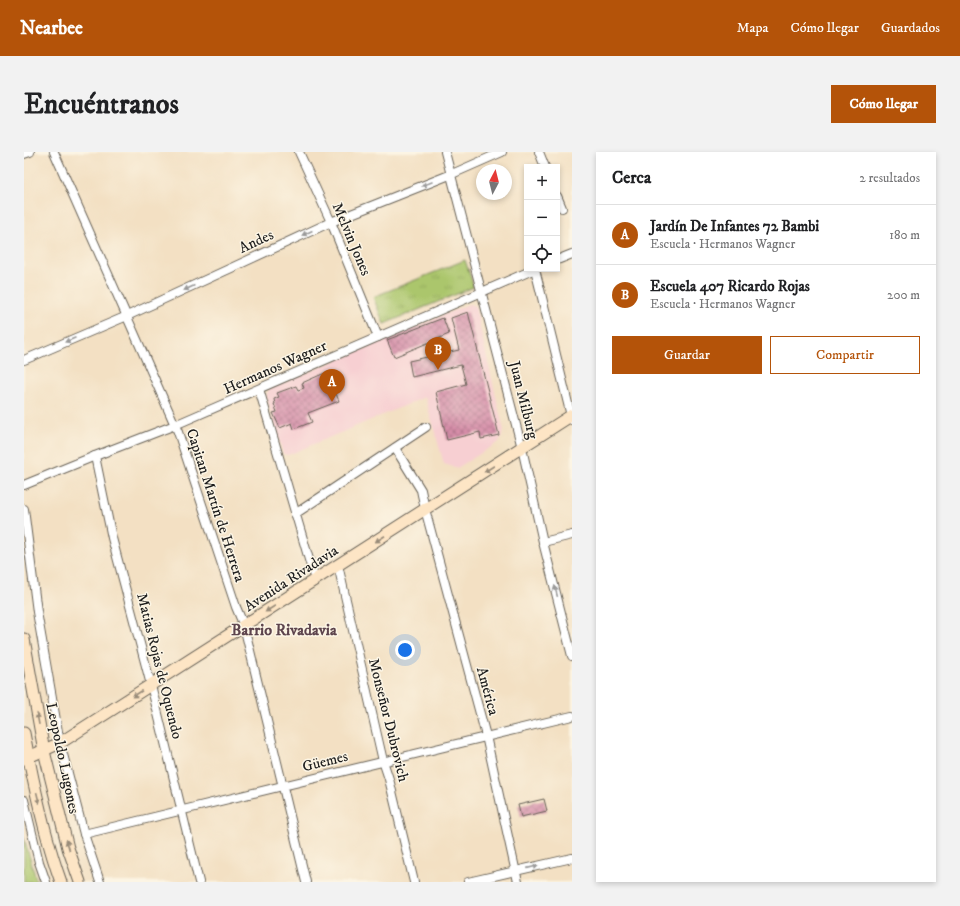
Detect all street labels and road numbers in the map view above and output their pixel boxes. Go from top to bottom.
street label: Melvin Jones [328,200,375,279]
street label: Andes [236,225,277,258]
street label: Hermanos Wagner [221,336,330,399]
street label: Juan Milburg [504,357,543,442]
street label: Capitan Martín de Herrera [182,426,249,585]
street label: Avenida Rivadavia [241,541,342,616]
street label: Matias Rojas de Oquendo [132,591,187,741]
street label: Monseñor Dubrovich [364,656,413,784]
street label: América [472,665,503,718]
street label: Leopoldo Lugones [41,701,84,815]
street label: Güemes [300,747,350,776]

